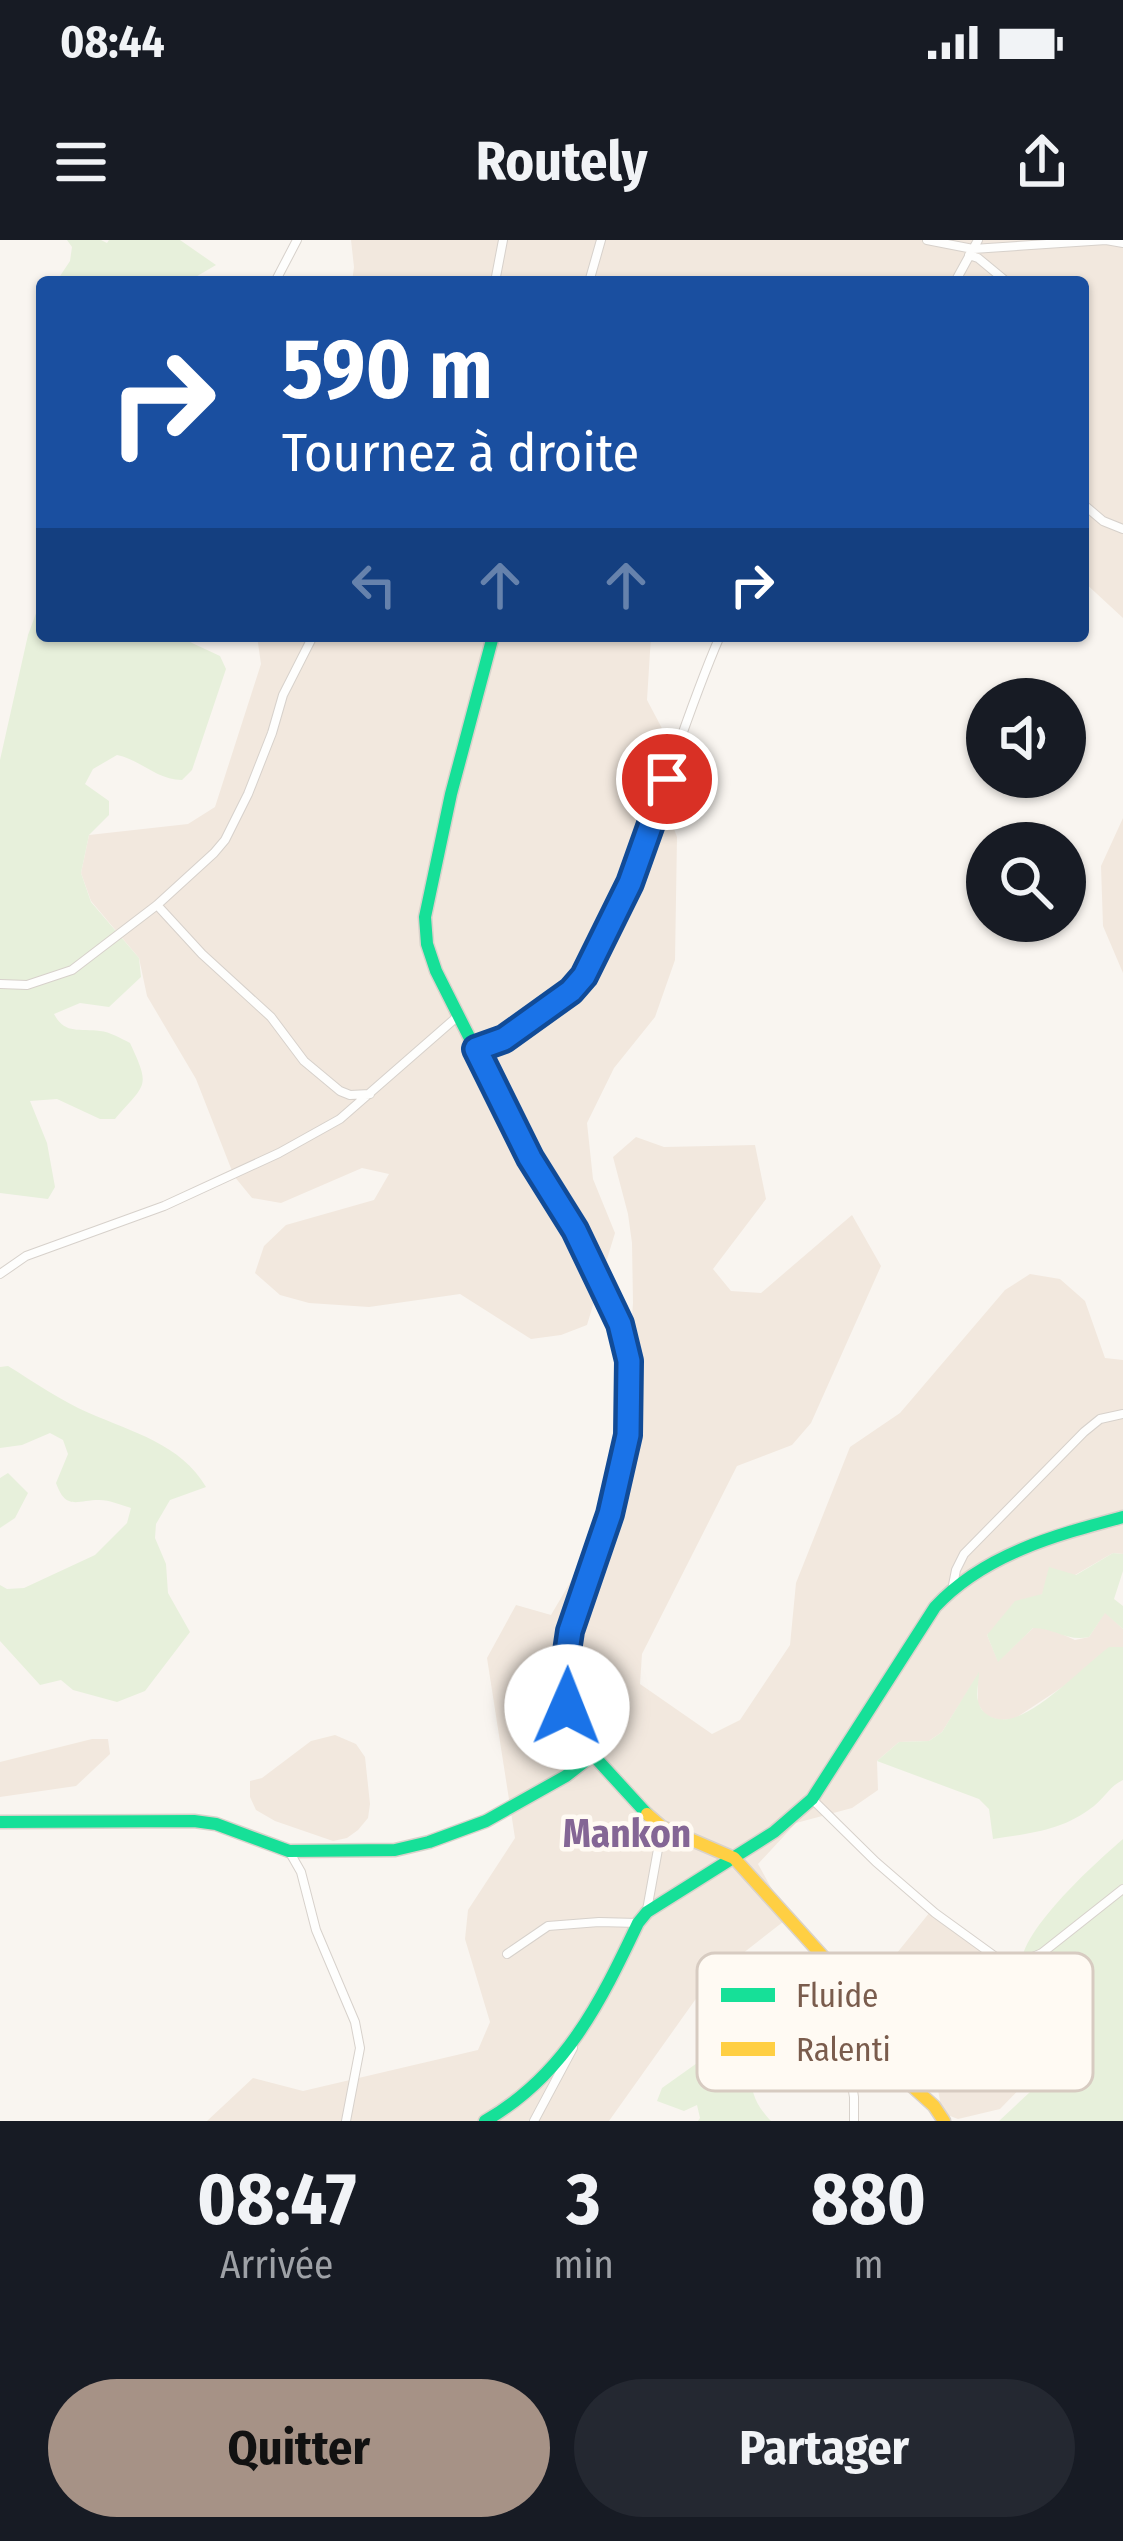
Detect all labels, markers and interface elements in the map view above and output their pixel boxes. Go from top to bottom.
text: 08:44 [60,15,165,69]
icon: menu [48,129,114,195]
icon: share [1009,129,1075,195]
text: Routely [476,130,647,194]
text: 590 m [282,319,493,420]
icon: right [84,324,240,480]
text: Tournez à droite [282,421,639,485]
icon: left [341,552,407,618]
icon: ahead [467,552,533,618]
icon: ahead [593,552,659,618]
icon: right [719,552,785,618]
map controls [966,678,1086,942]
button: sound [966,678,1086,798]
pin [616,728,718,830]
icon: arrive [634,746,700,812]
button: search [966,822,1086,942]
position arrow [504,1644,630,1770]
district label: Mankon [563,1811,691,1857]
legend [697,1953,1093,2091]
text: Fluide [796,1976,878,2016]
text: Ralenti [796,2030,891,2070]
text: 08:47 [197,2157,357,2243]
text: 3 [567,2157,601,2243]
text: 880 [811,2157,926,2243]
text: Arrivée [220,2242,333,2288]
text: min [553,2242,614,2288]
text: m [853,2242,883,2288]
button: Quitter [48,2379,550,2517]
button: Partager [574,2379,1075,2517]

